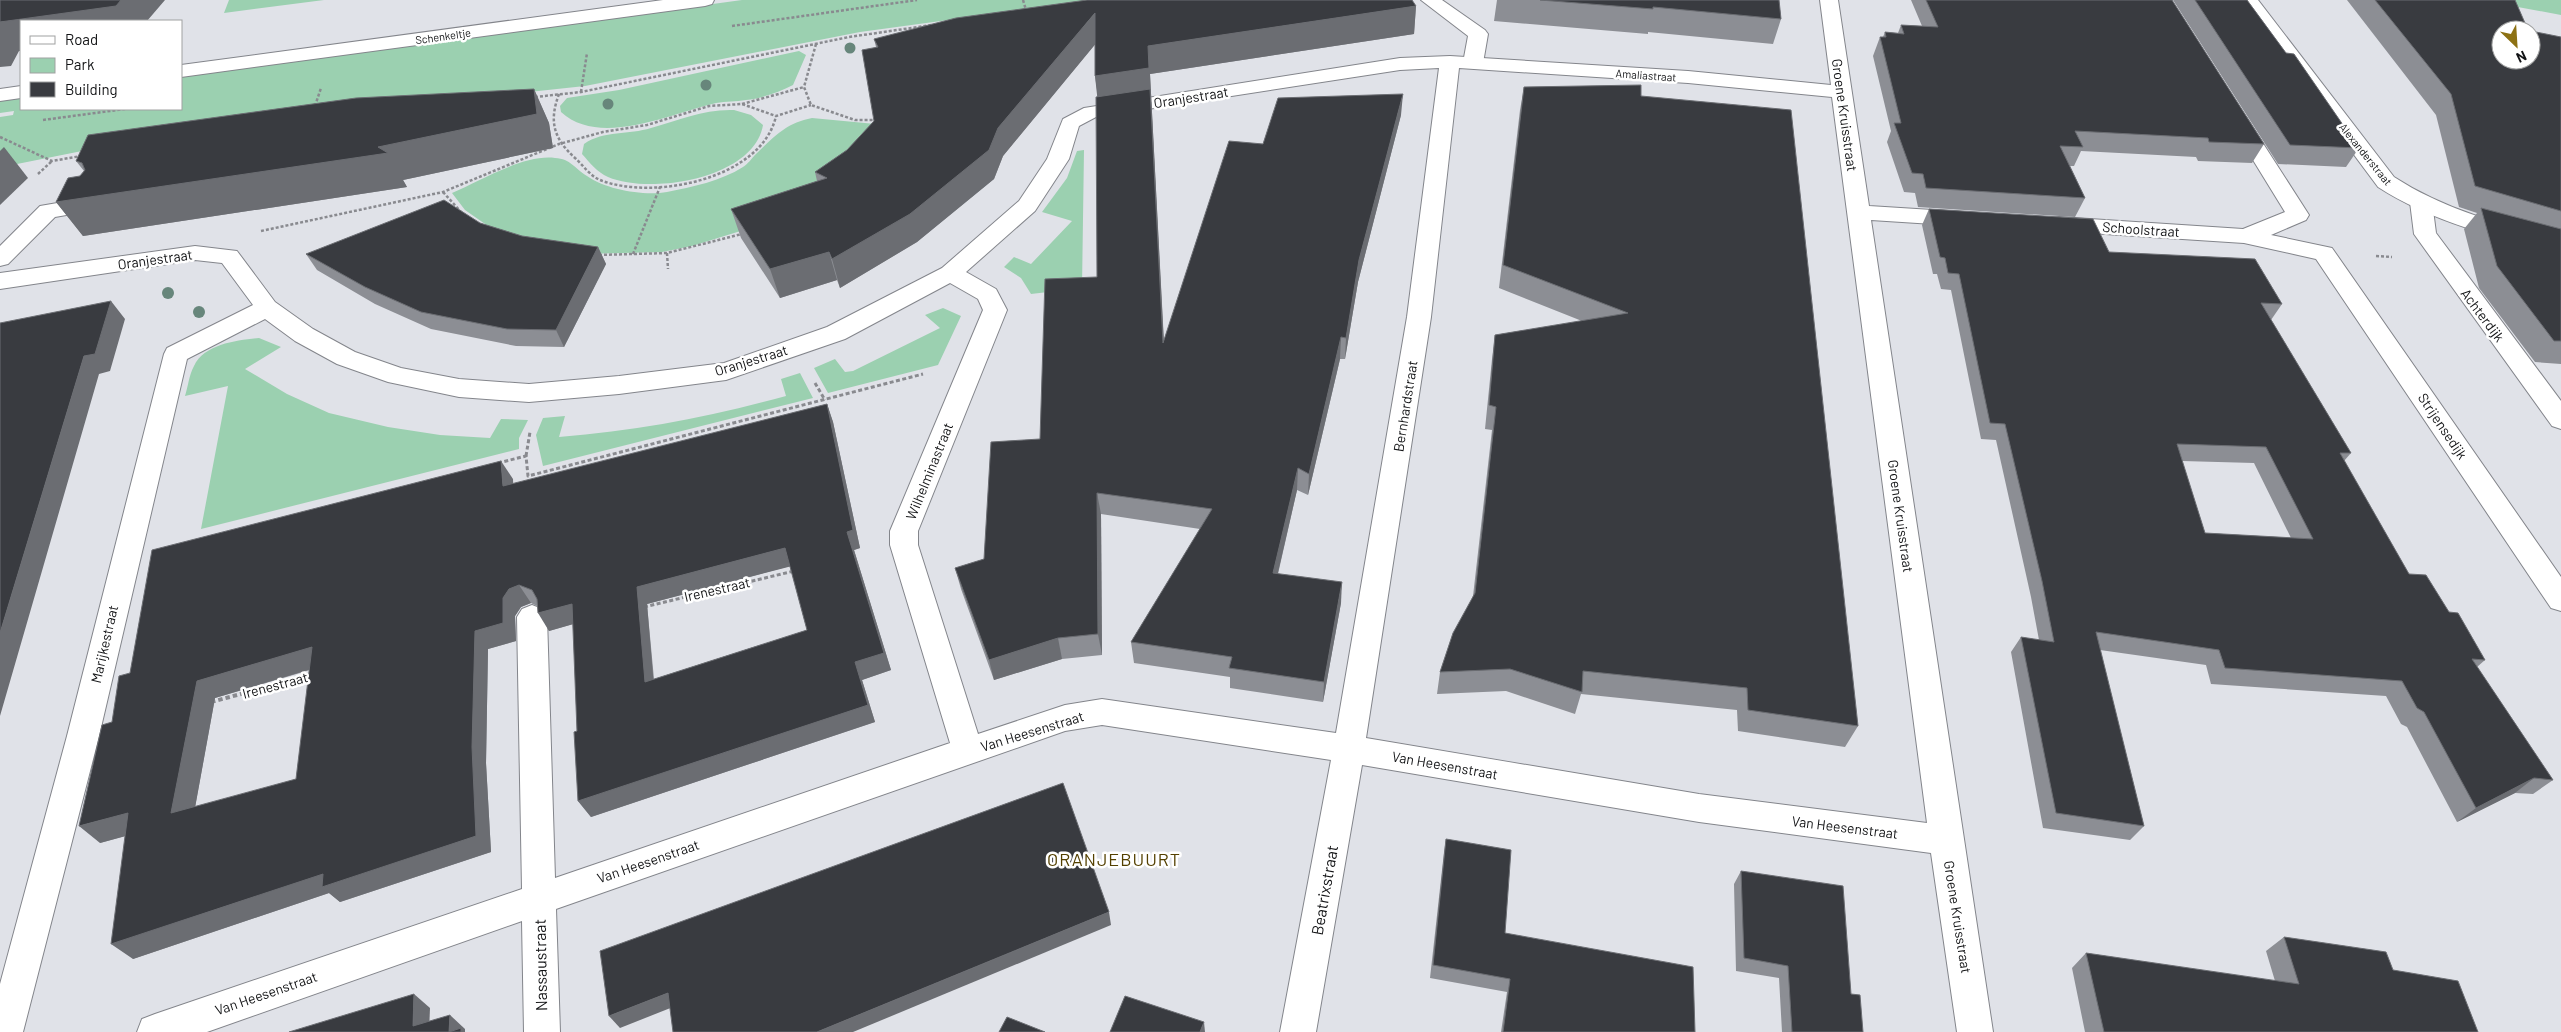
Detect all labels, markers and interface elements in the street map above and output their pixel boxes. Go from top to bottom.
legend [20,20,182,110]
north arrow [2491,20,2541,70]
street label: Schenkeltje [414,26,472,46]
text: Road [65,30,98,48]
text: N [2514,48,2530,67]
text: Park [65,55,95,73]
street label: Groene Kruisstraat [1829,57,1861,173]
street label: Amaliastraat [1615,66,1677,84]
text: Building [65,80,118,98]
street label: Oranjestraat [1152,83,1230,111]
street label: Alexanderstraat [2337,120,2395,188]
street label: Schoolstraat [2102,218,2180,240]
street label: Oranjestraat [116,245,194,273]
street label: Achterdijk [2457,285,2509,345]
street label: Oranjestraat [712,341,790,379]
street label: Bernhardstraat [1389,359,1421,453]
street label: Strijensedijk [2415,390,2471,462]
street label: Wilhelminastraat [902,420,956,522]
street label: Groene Kruisstraat [1885,458,1917,574]
street label: Irenestraat [682,573,752,605]
street label: Marijkestraat [87,603,121,685]
street label: Irenestraat [240,668,310,702]
street label: Van Heesenstraat [978,707,1086,755]
street label: Van Heesenstraat [1391,747,1499,783]
street label: Van Heesenstraat [1791,812,1899,842]
street label: Van Heesenstraat [595,836,701,886]
street label: Beatrixstraat [1307,843,1341,937]
district label: ORANJEBUURT [1047,848,1181,870]
street label: Groene Kruisstraat [1941,859,1975,975]
street label: Nassaustraat [530,919,550,1011]
street label: Van Heesenstraat [213,968,319,1018]

